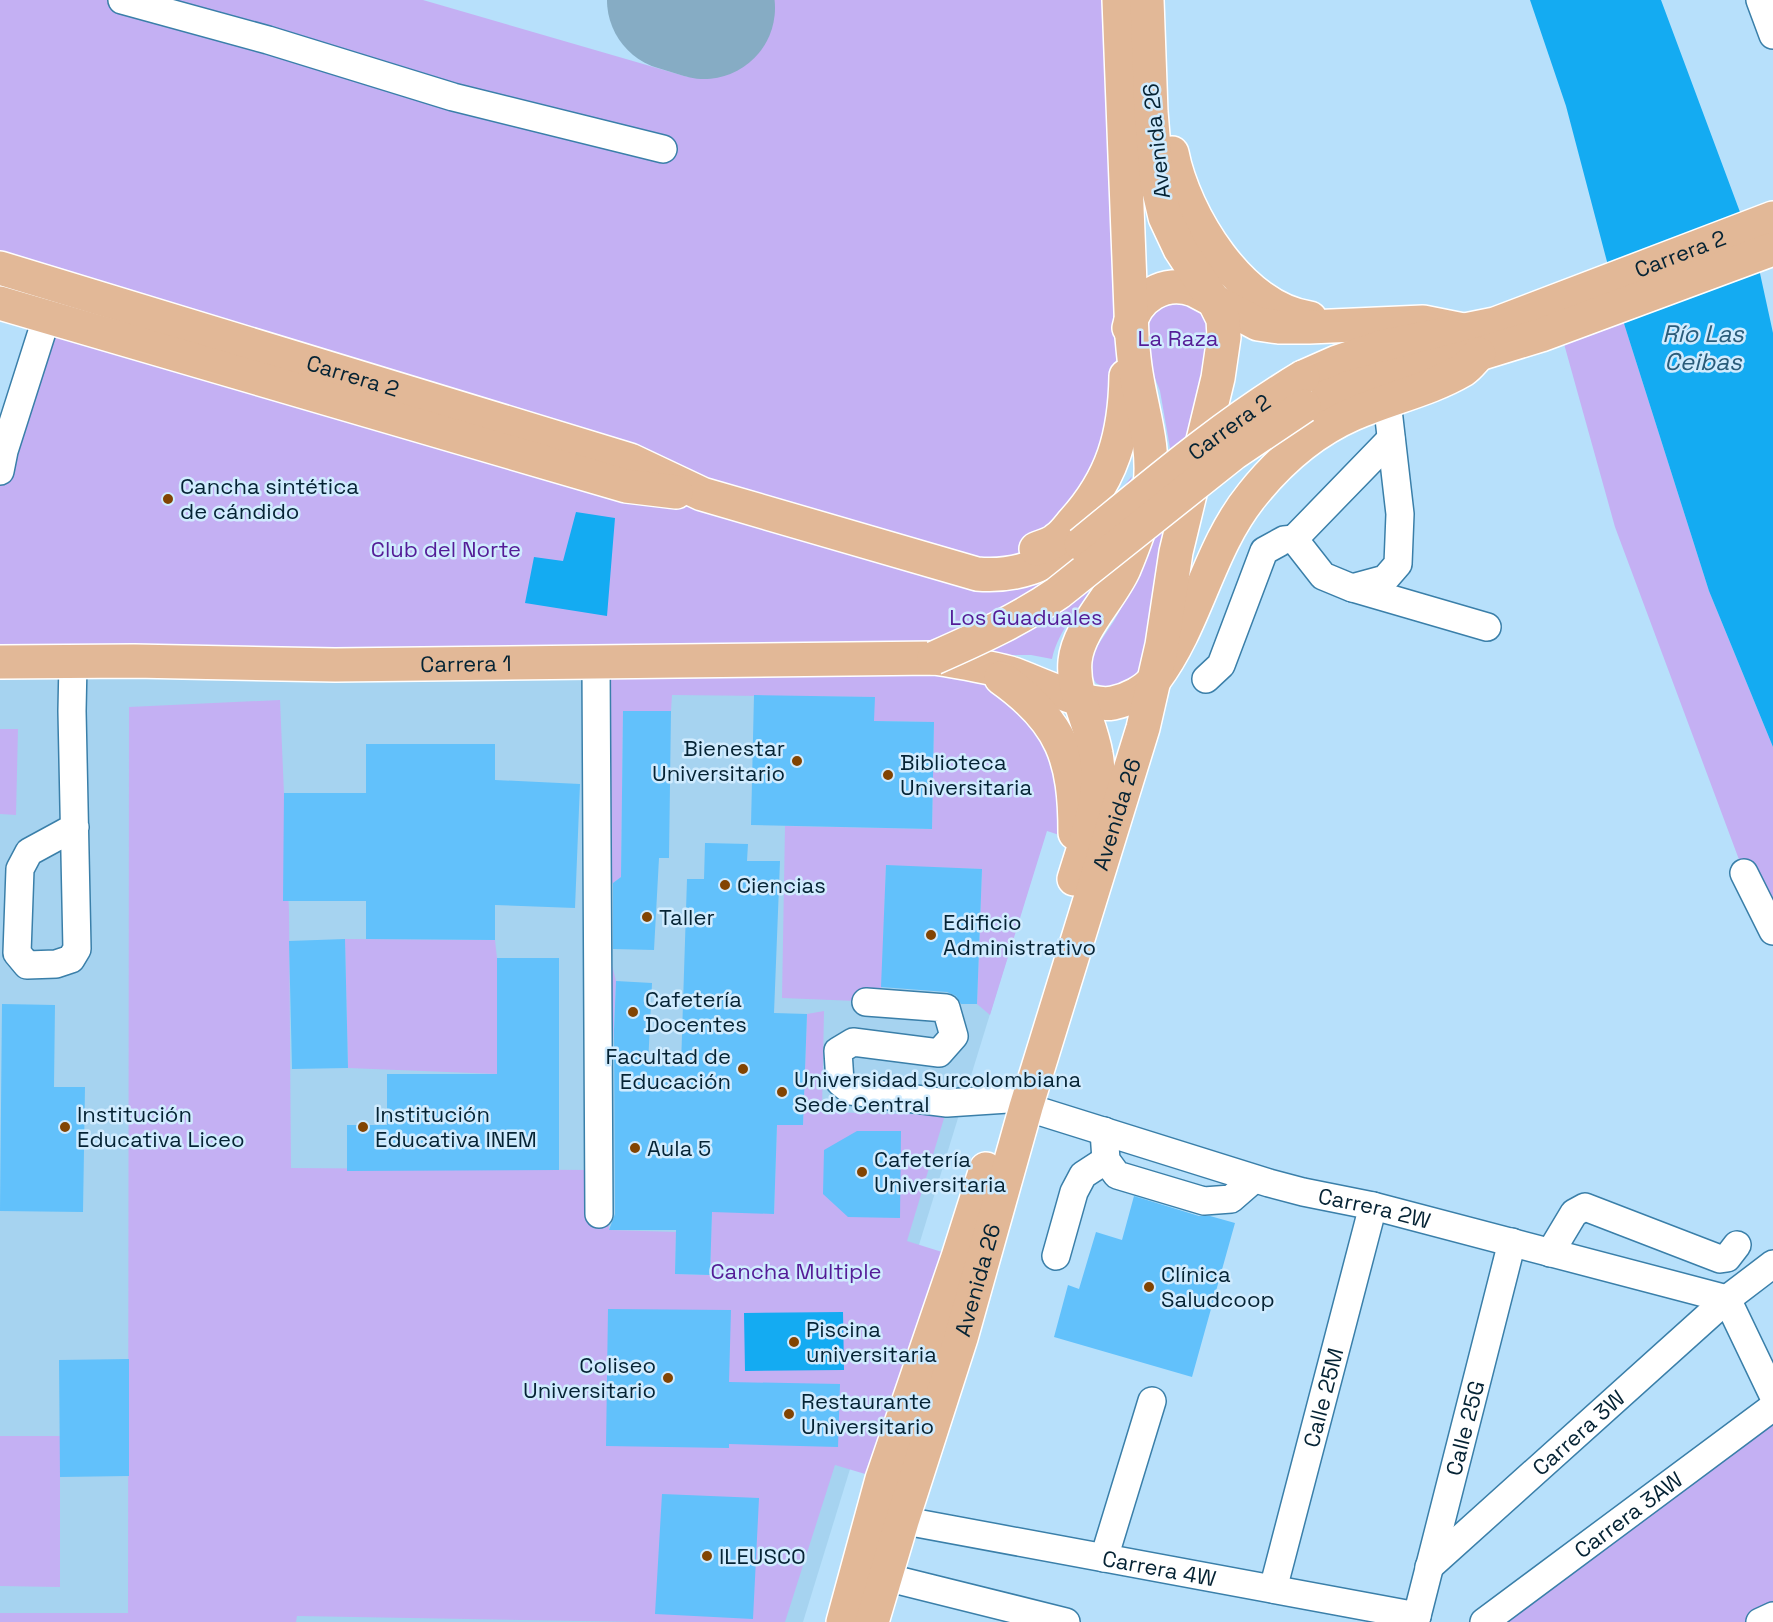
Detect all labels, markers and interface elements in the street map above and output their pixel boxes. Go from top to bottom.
street label: Avenida 26 [1136,82,1176,200]
street label: Carrera 2 [1630,223,1730,284]
water label: Río Las Ceibas [1662,318,1745,377]
park label: La Raza [1138,324,1219,352]
street label: Carrera 2 [303,348,403,403]
street label: Carrera 2 [1182,387,1276,466]
place label: Cancha sintética de cándido [180,472,359,525]
marker: Cancha sintética de cándido [161,492,175,506]
park label: Club del Norte [371,535,521,563]
park label: Los Guaduales [949,603,1103,631]
street label: Carrera 1 [420,649,512,678]
place label: Bienestar Universitario [652,734,785,787]
place label: Biblioteca Universitaria [900,748,1032,801]
marker: Bienestar Universitario [790,754,804,768]
street label: Avenida 26 [1086,755,1147,874]
marker: Biblioteca Universitaria [881,768,895,782]
place label: Ciencias [737,871,826,899]
marker: Ciencias [718,878,732,892]
place label: Taller [659,903,715,931]
place label: Edificio Administrativo [943,908,1096,961]
marker: Taller [640,910,654,924]
marker: Edificio Administrativo [924,928,938,942]
place label: Cafetería Docentes [645,985,747,1038]
marker: Cafetería Docentes [626,1005,640,1019]
place label: Facultad de Educación [605,1042,731,1095]
marker: Facultad de Educación [736,1062,750,1076]
place label: Universidad Surcolombiana Sede Central [794,1065,1082,1118]
marker: Universidad Surcolombiana Sede Central [775,1085,789,1099]
place label: Institución Educativa Liceo [77,1100,245,1153]
place label: Institución Educativa INEM [375,1100,537,1153]
marker: Institución Educativa Liceo [58,1120,72,1134]
marker: Institución Educativa INEM [356,1120,370,1134]
place label: Aula 5 [647,1134,711,1162]
marker: Aula 5 [628,1141,642,1155]
place label: Cafetería Universitaria [874,1145,1006,1198]
marker: Cafetería Universitaria [855,1165,869,1179]
street label: Carrera 2W [1316,1181,1434,1235]
street label: Avenida 26 [948,1220,1007,1340]
park label: Cancha Multiple [710,1257,882,1285]
place label: Clínica Saludcoop [1161,1260,1275,1313]
marker: Clínica Saludcoop [1142,1280,1156,1294]
place label: Piscina universitaria [806,1315,937,1368]
marker: Piscina universitaria [787,1335,801,1349]
street label: Calle 25M [1297,1345,1349,1450]
place label: Coliseo Universitario [523,1351,656,1404]
marker: Coliseo Universitario [661,1371,675,1385]
street label: Calle 25G [1439,1377,1490,1479]
street label: Carrera 3W [1526,1384,1630,1481]
place label: Restaurante Universitario [801,1387,934,1440]
marker: Restaurante Universitario [782,1407,796,1421]
street label: Carrera 3AW [1569,1465,1688,1564]
place label: ILEUSCO [719,1542,806,1570]
street label: Carrera 4W [1100,1544,1219,1592]
marker: ILEUSCO [700,1549,714,1563]

